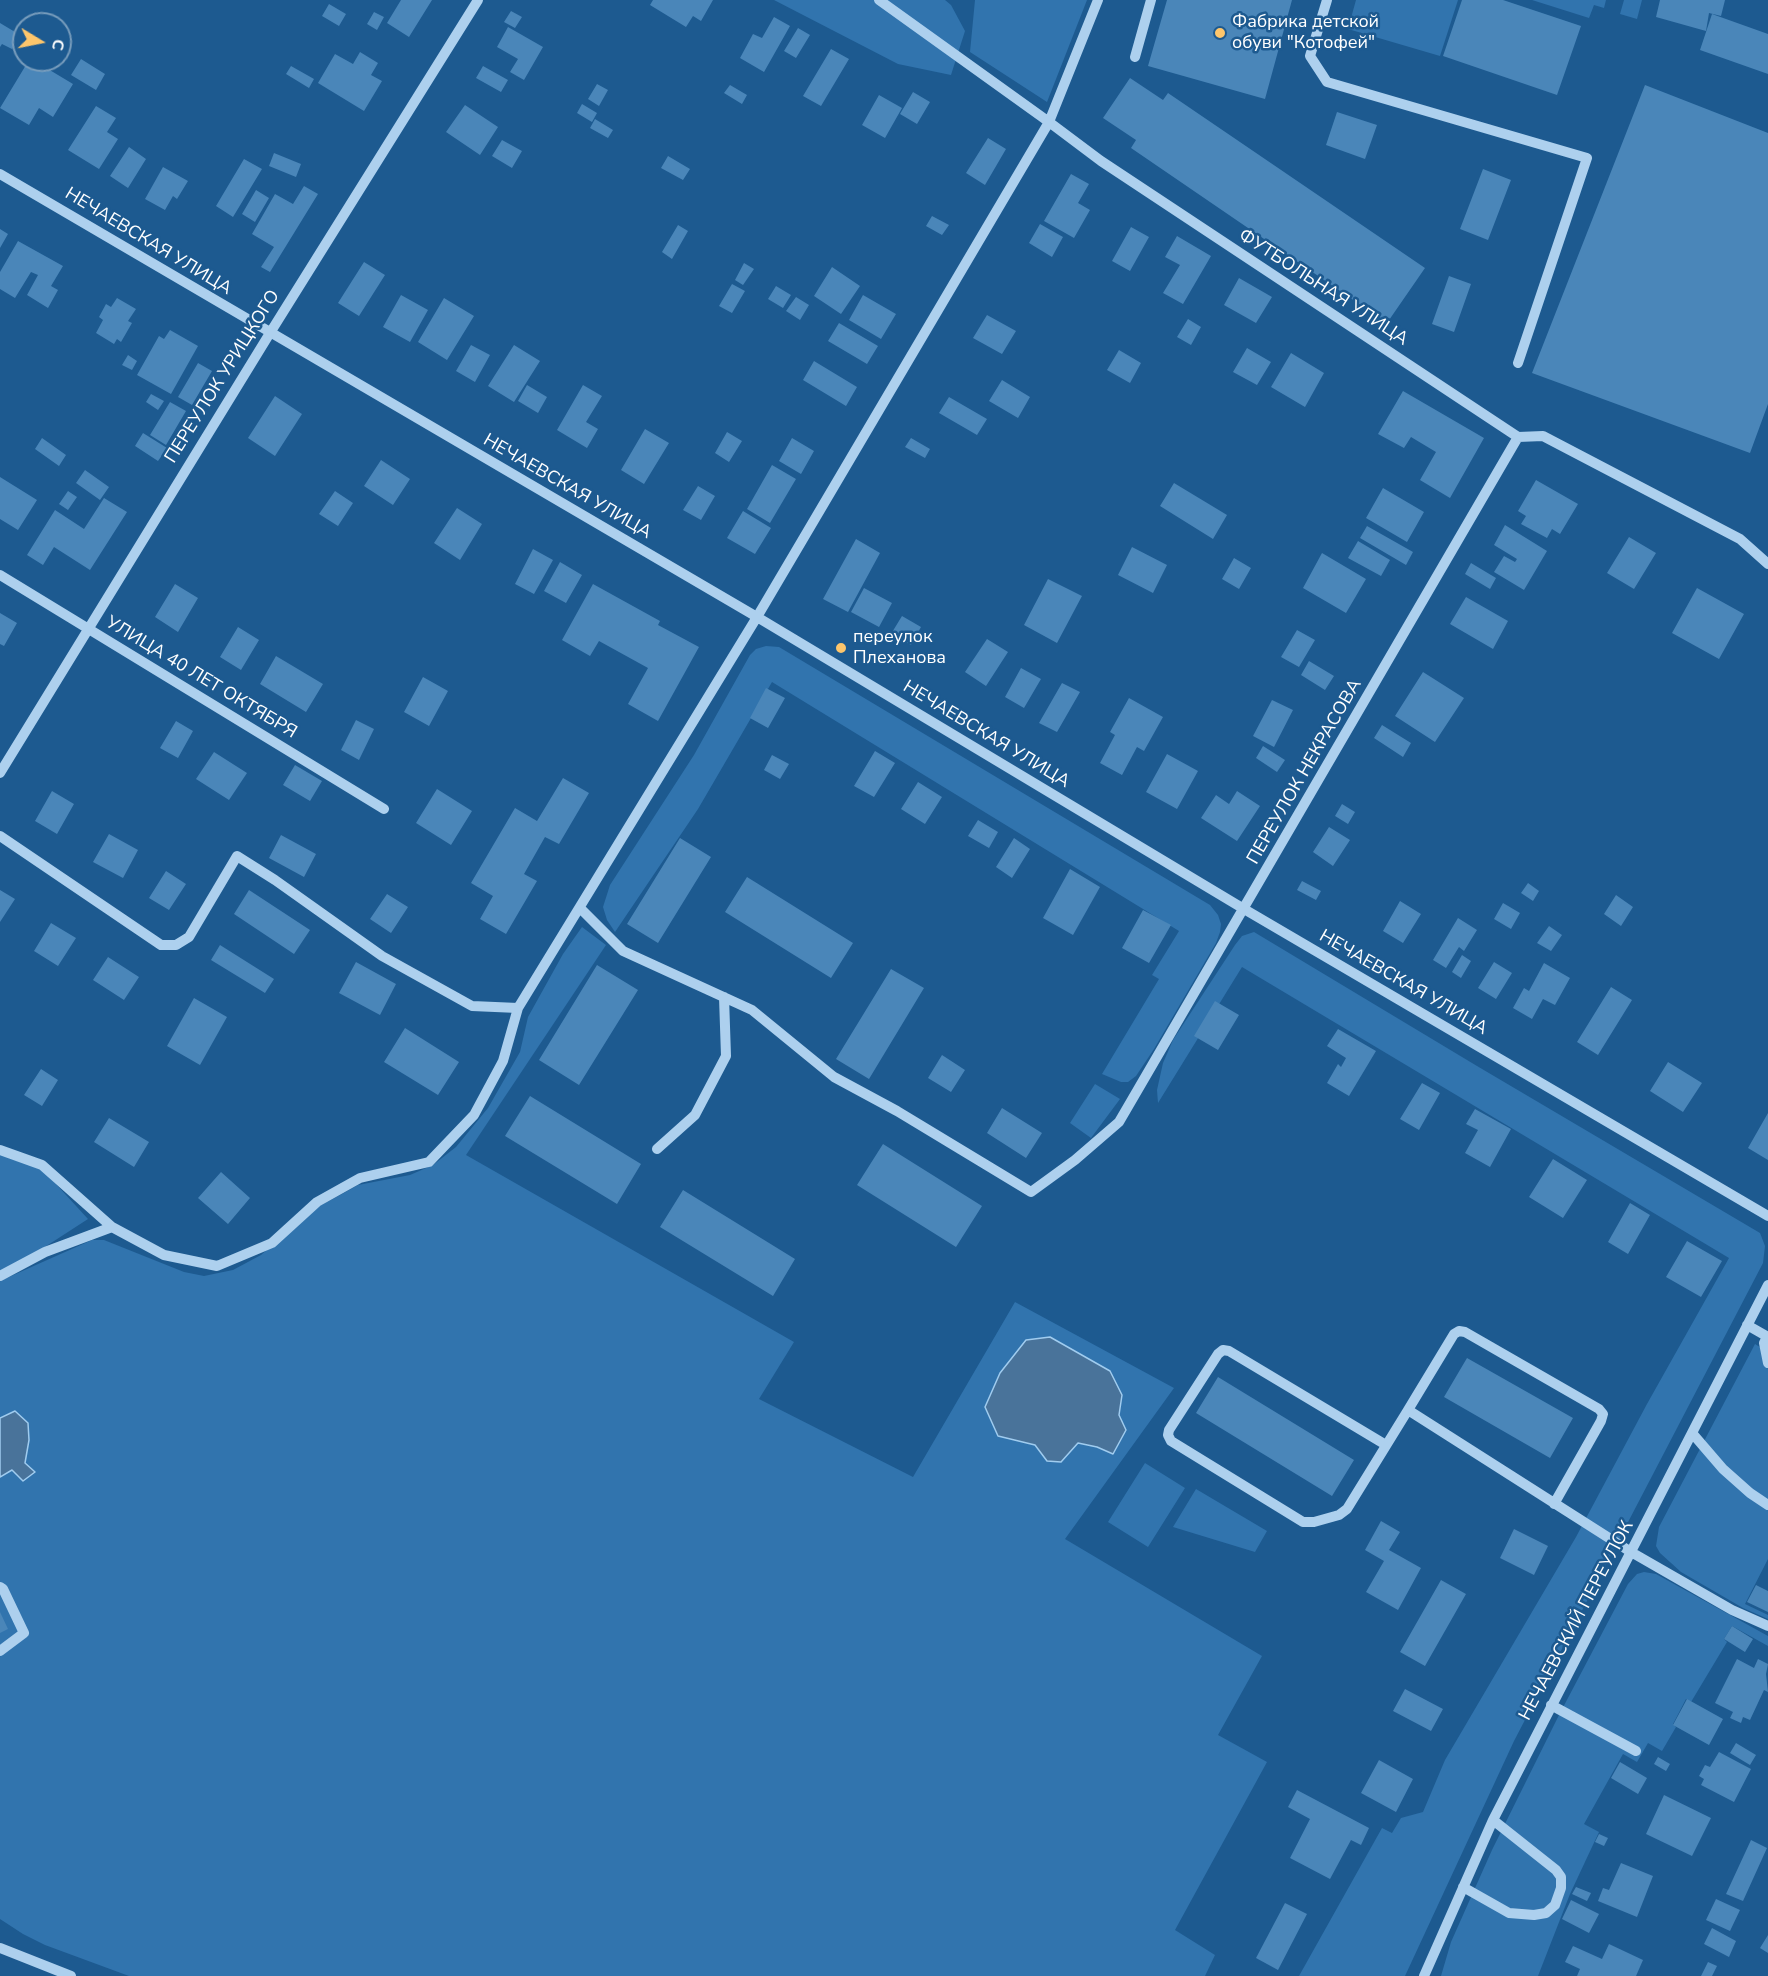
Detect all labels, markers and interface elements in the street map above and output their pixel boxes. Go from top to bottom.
north arrow [12,12,72,72]
place label: Фабрика детской обуви "Котофей" [1232,12,1379,54]
marker: Фабрика детской обуви "Котофей" [1213,26,1227,40]
text: С [46,38,70,52]
street label: НЕЧАЕВСКАЯ УЛИЦА [61,184,235,300]
street label: ФУТБОЛЬНАЯ УЛИЦА [1234,225,1412,351]
street label: ПЕРЕУЛОК УРИЦКОГО [161,286,285,468]
street label: НЕЧАЕВСКАЯ УЛИЦА [479,430,655,544]
street label: УЛИЦА 40 ЛЕТ ОКТЯБРЯ [102,612,300,744]
place label: переулок Плеханова [853,627,946,670]
marker: переулок Плеханова [834,641,848,655]
street label: ПЕРЕУЛОК НЕКРАСОВА [1243,676,1367,868]
street label: НЕЧАЕВСКАЯ УЛИЦА [899,677,1073,793]
street label: НЕЧАЕВСКАЯ УЛИЦА [1315,926,1491,1040]
street label: НЕЧАЕВСКИЙ ПЕРЕУЛОК [1515,1517,1639,1725]

